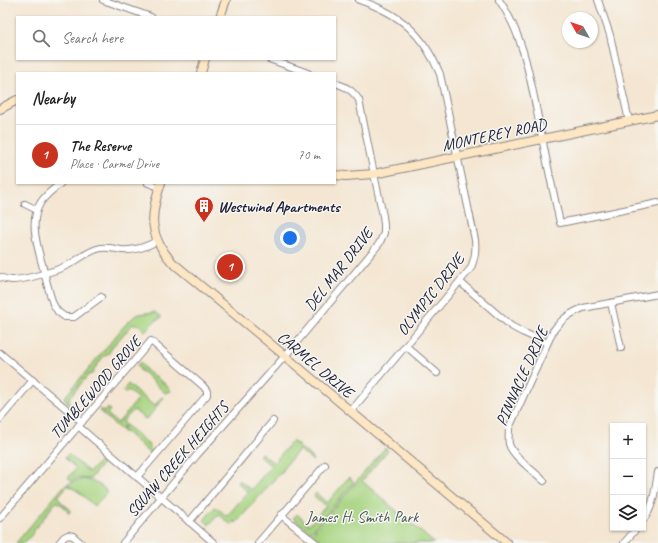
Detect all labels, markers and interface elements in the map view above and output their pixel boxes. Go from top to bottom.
north arrow [562,12,598,48]
search box [16,16,336,60]
icon: search [30,27,52,49]
text: Search here [62,29,123,48]
text: Nearby [32,88,75,109]
street label: MONTEREY ROAD [440,114,550,156]
text: The Reserve [70,137,131,156]
text: 1 [42,147,48,163]
text: 70 m [298,147,320,163]
text: Place · Carmel Drive [70,156,159,172]
building icon: Westwind Apartments [193,195,215,223]
place label: Westwind Apartments [218,197,341,217]
street label: DEL MAR DRIVE [300,222,379,315]
your location [280,228,300,248]
street label: OLYMPIC DRIVE [393,248,470,339]
pin: 1 [217,252,243,282]
street label: PINNACLE DRIVE [491,322,553,429]
street label: CARMEL DRIVE [273,327,359,404]
street label: TUMBLEWOOD GROVE [46,331,147,443]
street label: SQUAW CREEK HEIGHTS [122,396,235,521]
map controls [610,423,646,531]
button: + [610,423,646,459]
button: − [610,459,646,495]
button: layers [610,495,646,531]
park label: James H. Smith Park [305,507,419,527]

